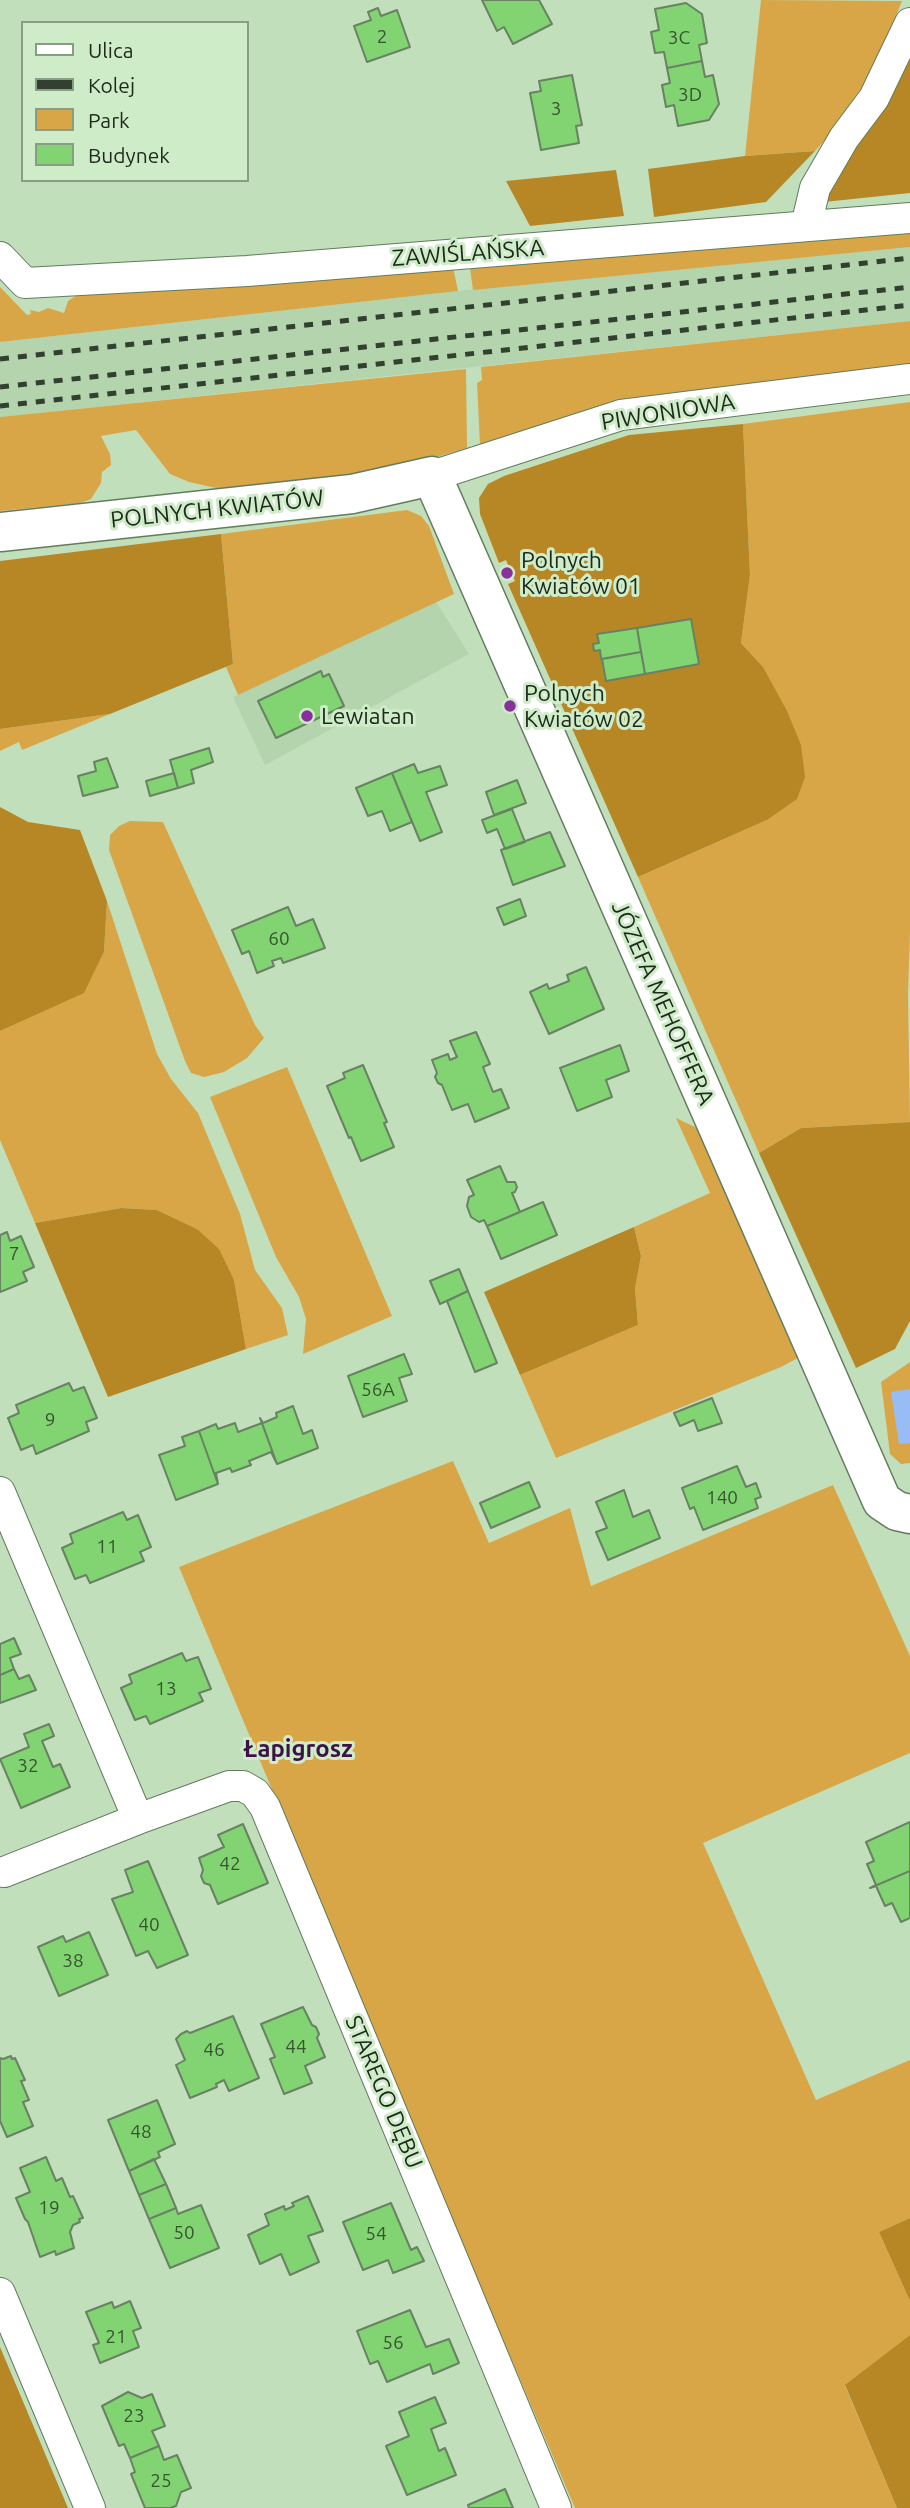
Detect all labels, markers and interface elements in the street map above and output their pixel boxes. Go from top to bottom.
legend [21,21,248,182]
house number: 2 [377,26,387,48]
house number: 3C [668,27,690,49]
text: Ulica [88,38,133,62]
text: Kolej [88,73,135,97]
house number: 3D [678,84,702,106]
house number: 3 [551,98,561,120]
text: Park [88,108,130,132]
text: Budynek [88,143,170,167]
street label: ZAWIŚLAŃSKA [391,234,545,272]
street label: PIWONIOWA [599,388,737,436]
street label: POLNYCH KWIATÓW [109,484,325,534]
place label: Polnych Kwiatów 01 [521,546,641,600]
marker: Polnych Kwiatów 01 [499,565,515,581]
place label: Polnych Kwiatów 02 [524,679,644,733]
marker: Polnych Kwiatów 02 [502,698,518,714]
place label: Lewiatan [321,702,415,730]
marker: Lewiatan [299,708,315,724]
street label: JÓZEFA MEHOFFERA [606,897,720,1109]
house number: 60 [268,928,290,950]
house number: 7 [9,1243,19,1265]
house number: 56A [361,1379,395,1401]
house number: 9 [45,1409,55,1431]
house number: 140 [706,1487,738,1509]
house number: 11 [96,1536,118,1558]
house number: 13 [155,1678,177,1700]
district label: Łapigrosz [243,1735,353,1763]
house number: 32 [17,1755,39,1777]
house number: 42 [219,1853,241,1875]
house number: 40 [138,1914,160,1936]
house number: 38 [62,1950,84,1972]
street label: STAREGO DĘBU [339,2011,429,2173]
house number: 44 [285,2036,307,2058]
house number: 46 [203,2039,225,2061]
house number: 48 [130,2121,152,2143]
house number: 19 [38,2197,60,2219]
house number: 50 [173,2222,195,2244]
house number: 54 [365,2223,387,2245]
house number: 21 [105,2326,127,2348]
house number: 56 [382,2332,404,2354]
house number: 23 [123,2405,145,2427]
house number: 25 [150,2470,172,2492]

